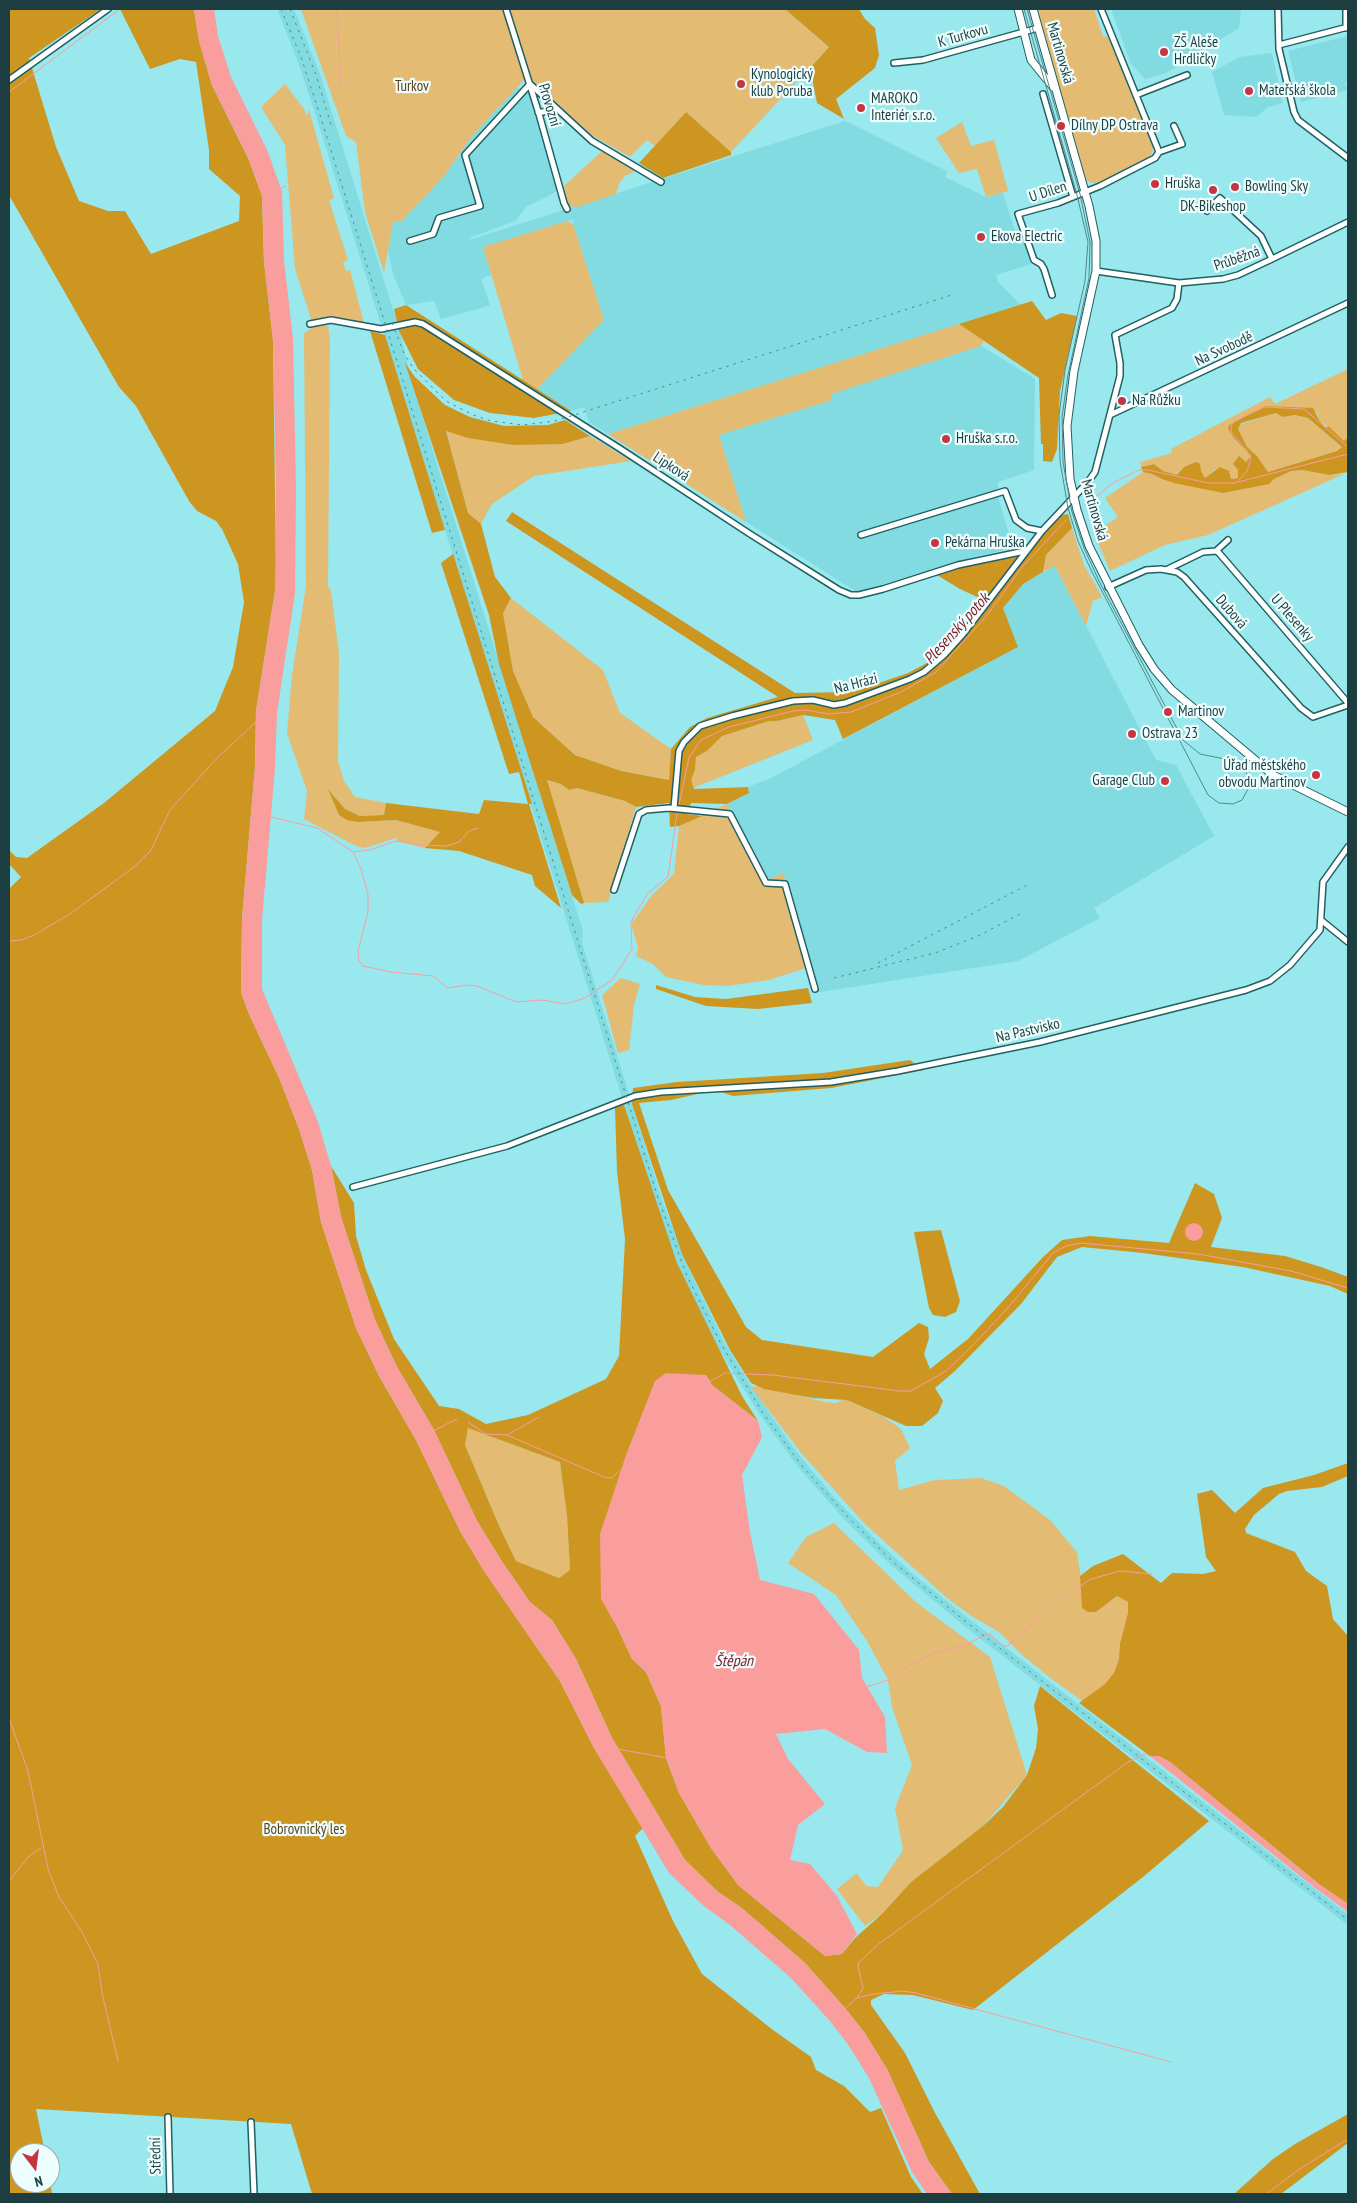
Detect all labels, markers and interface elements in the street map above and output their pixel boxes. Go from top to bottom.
street label: K Turkovu [936,20,990,52]
street label: Martinovská [1043,20,1077,86]
place label: ZŠ Aleše Hrdličky [1174,34,1218,69]
marker: ZŠ Aleše Hrdličky [1158,46,1170,58]
place label: Kynologický klub Poruba [751,66,813,101]
park label: Turkov [395,78,429,96]
marker: Kynologický klub Poruba [735,78,747,90]
street label: Provozní [534,81,564,129]
place label: Mateřská škola [1259,82,1336,100]
marker: Mateřská škola [1243,85,1255,97]
place label: MAROKO Interiér s.r.o. [871,90,935,125]
marker: MAROKO Interiér s.r.o. [855,102,867,114]
place label: Dílny DP Ostrava [1071,117,1158,135]
marker: Dílny DP Ostrava [1055,120,1067,132]
place label: Hruška [1165,175,1201,193]
street label: U Dílen [1027,178,1069,206]
marker: Hruška [1149,178,1161,190]
place label: Bowling Sky [1245,178,1308,196]
marker: Bowling Sky [1229,181,1241,193]
marker: DK-Bikeshop [1207,184,1219,196]
place label: DK-Bikeshop [1180,198,1246,216]
place label: Ekova Electric [991,228,1063,246]
marker: Ekova Electric [975,231,987,243]
street label: Průběžná [1212,243,1262,275]
street label: Na Svobodě [1192,328,1256,370]
place label: Na Růžku [1132,392,1181,410]
marker: Na Růžku [1116,395,1128,407]
place label: Hruška s.r.o. [956,430,1018,448]
marker: Hruška s.r.o. [940,433,952,445]
street label: Lipková [649,449,693,485]
street label: Martinovská [1077,477,1111,543]
place label: Pekárna Hruška [945,534,1025,552]
marker: Pekárna Hruška [929,537,941,549]
water label: Plesenský potok [920,590,994,668]
street label: Dubová [1211,591,1251,633]
street label: U Plesenky [1267,591,1317,645]
street label: Na Hrázi [832,670,880,698]
place label: Martinov [1178,703,1224,721]
marker: Martinov [1162,706,1174,718]
place label: Ostrava 23 [1142,725,1198,743]
marker: Ostrava 23 [1126,728,1138,740]
place label: Úřad městského obvodu Martinov [1219,757,1306,792]
marker: Úřad městského obvodu Martinov [1310,769,1322,781]
place label: Garage Club [1092,772,1155,790]
marker: Garage Club [1159,775,1171,787]
street label: Na Pastvisko [994,1015,1062,1047]
water label: Štěpán [715,1651,753,1671]
park label: Bobrovnický les [264,1821,344,1839]
street label: Střední [147,2137,165,2175]
north arrow [10,2143,60,2193]
text: N [33,2172,45,2191]

